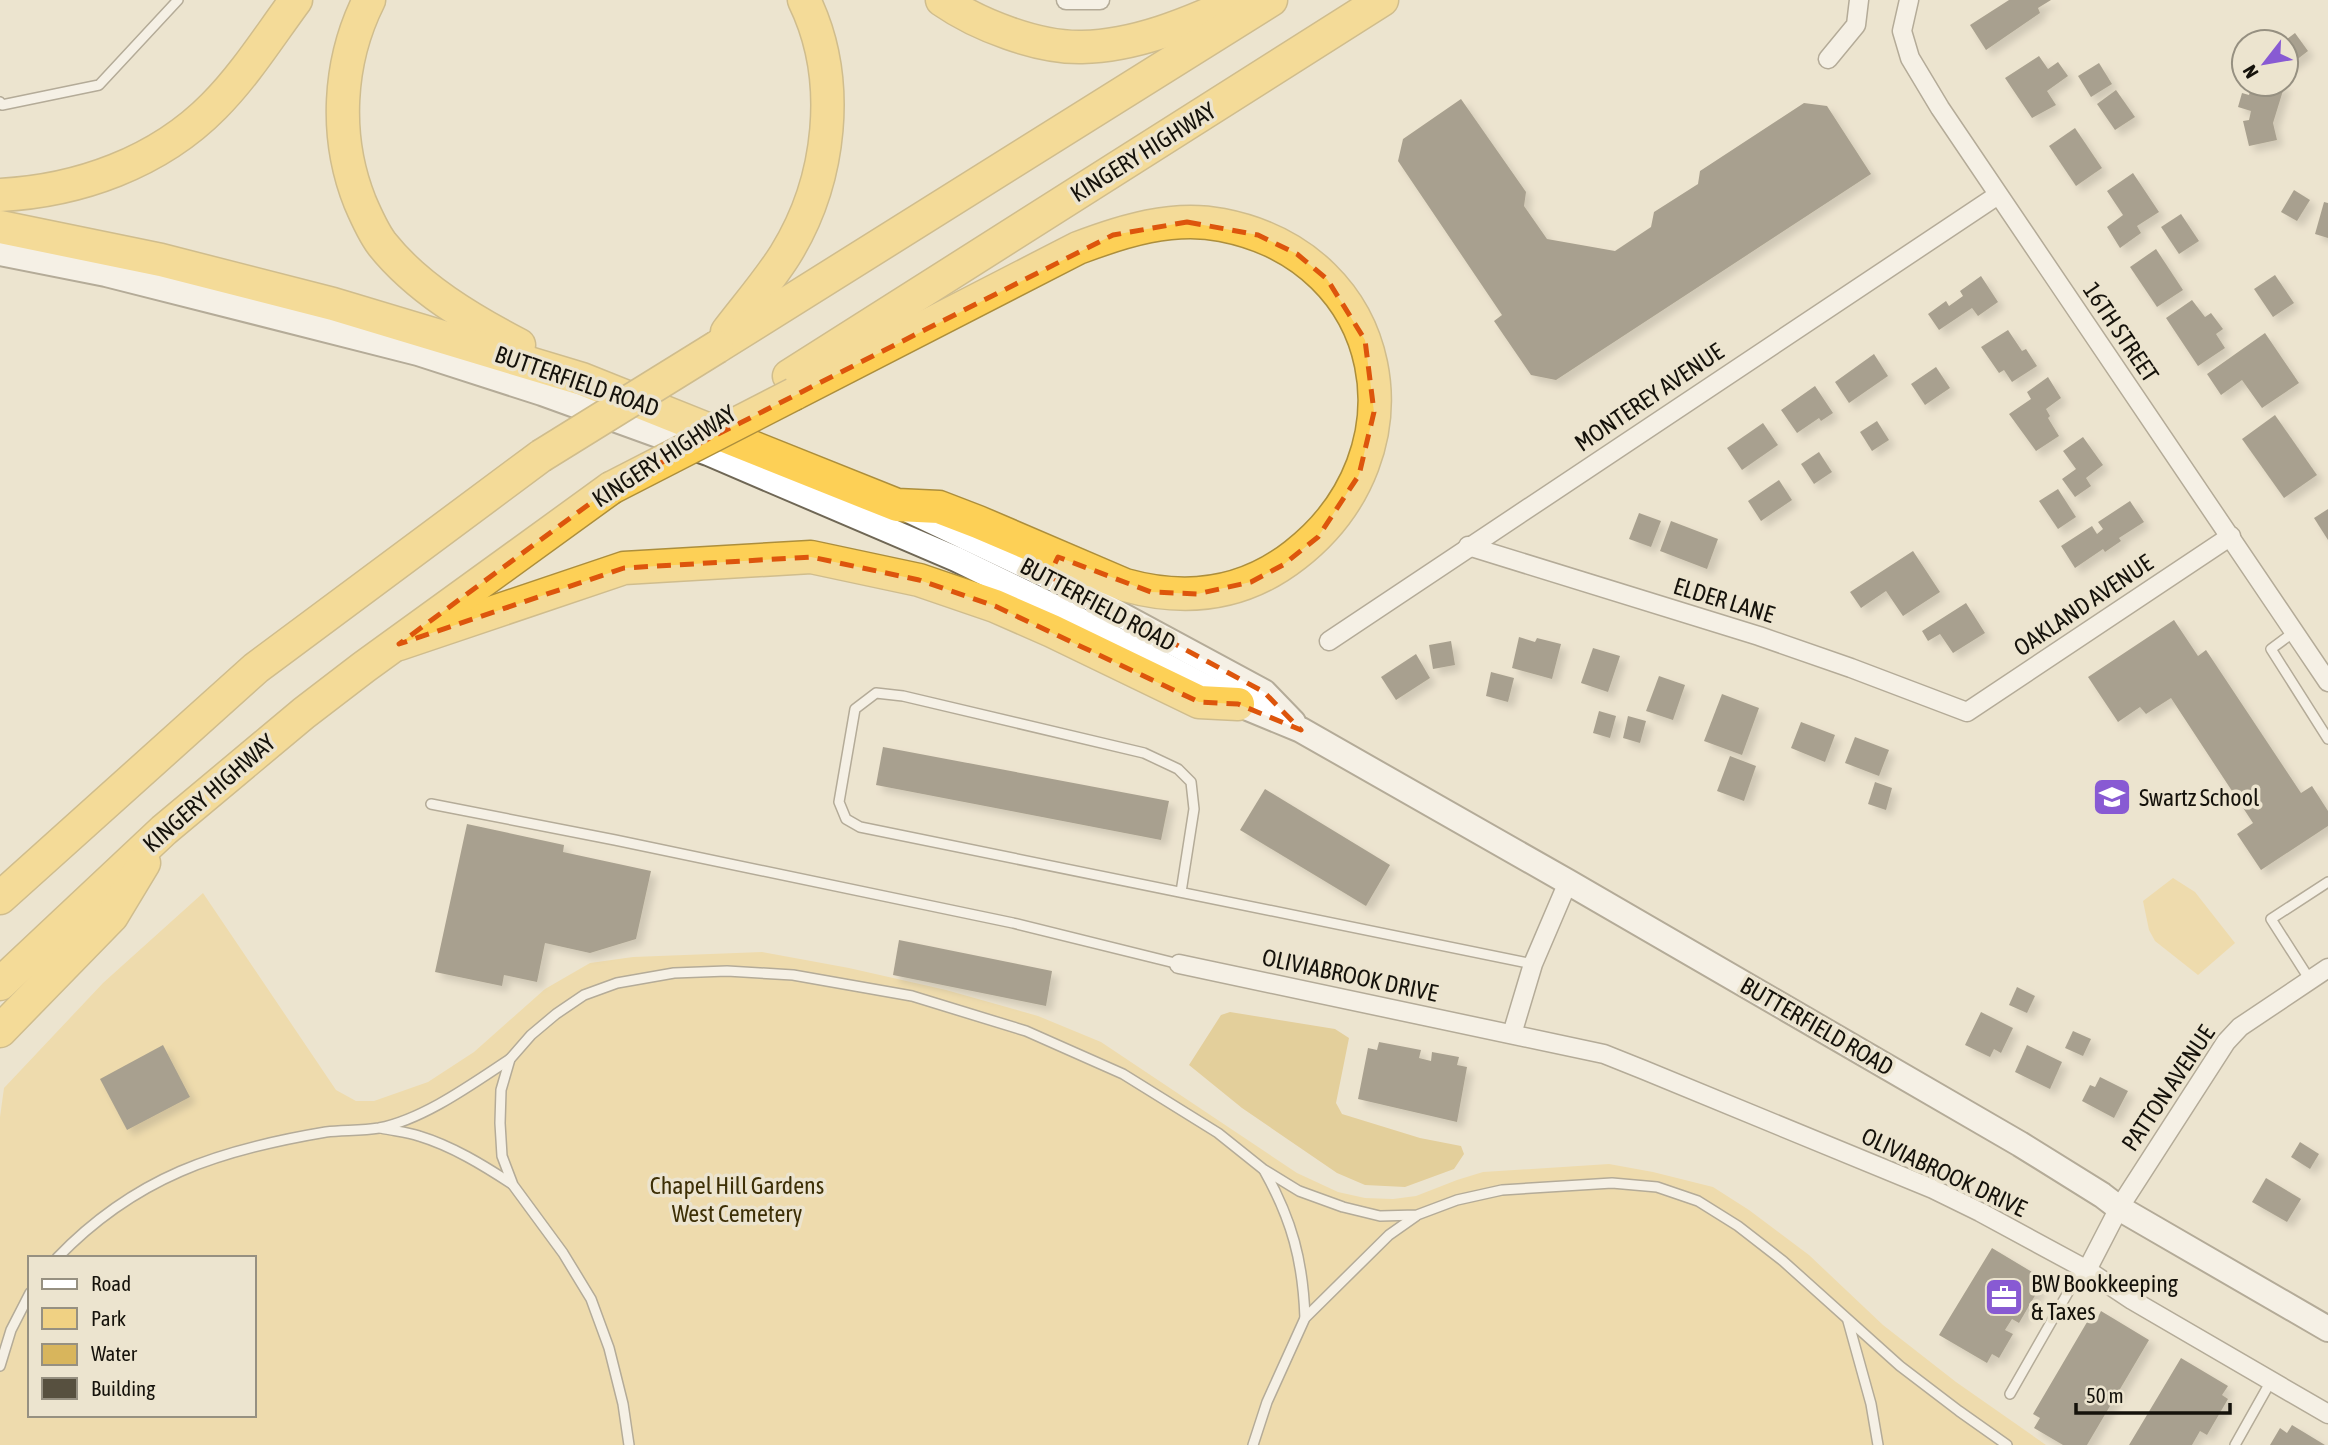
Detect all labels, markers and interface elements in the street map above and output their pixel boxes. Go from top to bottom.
north arrow [2230,28,2300,98]
text: N [2238,61,2263,82]
street label: KINGERY HIGHWAY [1066,97,1221,207]
street label: 16TH STREET [2078,277,2164,387]
street label: MONTEREY AVENUE [1570,337,1728,457]
street label: BUTTERFIELD ROAD [491,340,663,422]
street label: KINGERY HIGHWAY [587,399,741,512]
street label: OAKLAND AVENUE [2009,549,2157,661]
street label: BUTTERFIELD ROAD [1016,552,1180,656]
street label: ELDER LANE [1670,572,1778,628]
street label: KINGERY HIGHWAY [138,728,281,858]
school or university icon: Swartz School [2091,776,2133,818]
place label: Swartz School [2139,784,2260,811]
street label: OLIVIABROOK DRIVE [1260,943,1440,1007]
street label: BUTTERFIELD ROAD [1736,971,1898,1081]
street label: PATTON AVENUE [2116,1020,2220,1156]
street label: OLIVIABROOK DRIVE [1857,1122,2031,1222]
park label: Chapel Hill Gardens West Cemetery [650,1172,824,1227]
legend [28,1256,256,1417]
place label: BW Bookkeeping & Taxes [2031,1270,2179,1325]
text: Road [91,1271,131,1295]
office icon: BW Bookkeeping & Taxes [1983,1276,2025,1318]
text: Park [91,1306,126,1330]
text: Water [91,1341,138,1365]
scale bar [2076,1372,2230,1416]
text: Building [91,1376,155,1400]
text: 50 m [2086,1383,2124,1407]

